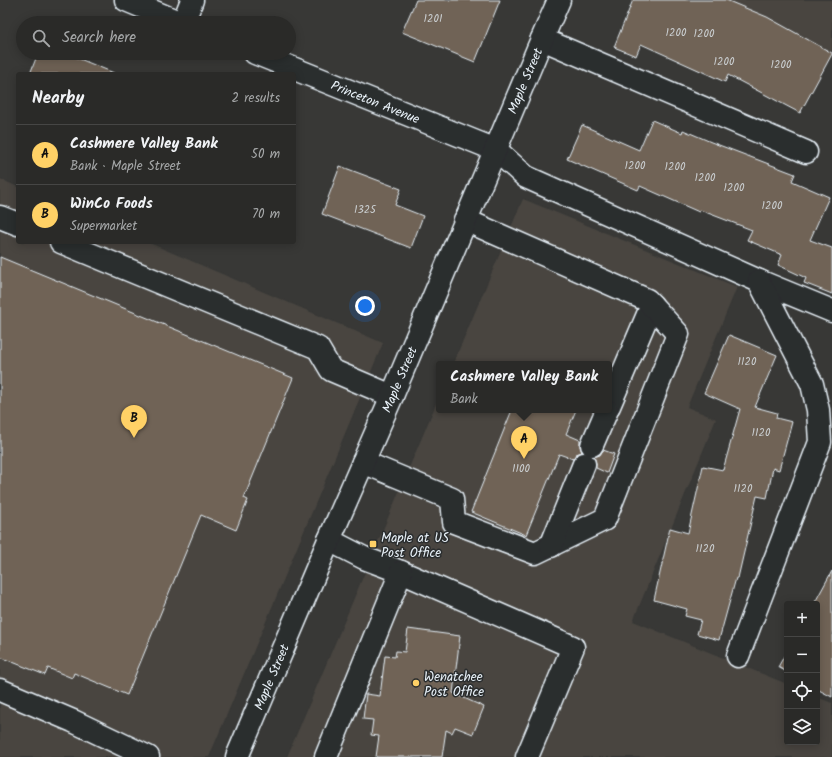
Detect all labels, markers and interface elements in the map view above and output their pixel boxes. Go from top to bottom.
house number: 1201 [424,10,442,28]
search box [16,16,296,60]
house number: 1200 [666,24,687,42]
house number: 1200 [694,25,715,43]
text: Search here [62,26,136,50]
icon: search [30,27,52,49]
street label: Maple Street [503,44,549,117]
house number: 1200 [714,53,735,71]
house number: 1200 [771,56,792,74]
street label: Princeton Avenue [327,76,423,130]
text: Nearby [32,85,84,112]
text: 2 results [232,88,280,109]
text: Cashmere Valley Bank [70,132,218,156]
text: A [41,144,49,165]
text: 50 m [251,144,280,165]
text: Bank · Maple Street [70,156,181,177]
house number: 1200 [625,157,646,175]
house number: 1200 [665,158,686,176]
house number: 1200 [695,169,716,187]
house number: 1200 [724,179,745,197]
text: WinCo Foods [70,192,153,216]
house number: 1200 [762,197,783,215]
house number: 1325 [354,201,377,219]
text: B [41,204,49,225]
text: 70 m [252,204,280,225]
text: Supermarket [70,216,137,237]
your location [355,296,375,316]
street label: Maple Street [377,343,424,416]
house number: 1120 [738,353,757,371]
popup [436,361,612,413]
text: Cashmere Valley Bank [450,365,598,389]
text: Bank [450,389,478,410]
pin: B [121,405,147,438]
house number: 1120 [752,424,771,442]
pin: A [511,426,537,459]
house number: 1100 [512,460,530,478]
house number: 1120 [734,480,753,498]
place label: Maple at US Post Office [381,528,449,564]
marker: Maple at US Post Office [368,539,378,549]
house number: 1120 [696,540,715,558]
map controls [784,601,820,745]
button: + [784,601,820,637]
button: − [784,637,820,673]
street label: Maple Street [249,640,296,714]
place label: Wenatchee Post Office [424,667,484,703]
button: locate [784,673,820,709]
marker: Wenatchee Post Office [411,678,421,688]
button: layers [784,709,820,745]

